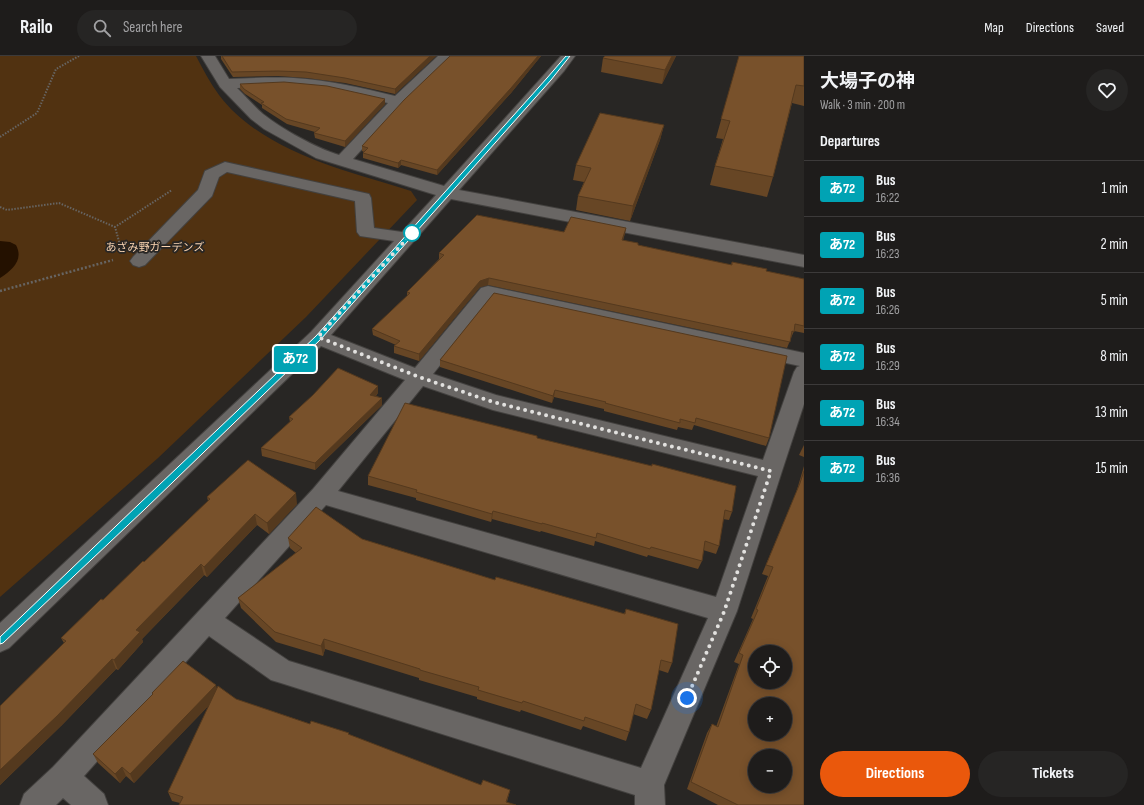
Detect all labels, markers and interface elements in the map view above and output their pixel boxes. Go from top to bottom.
search box [77,10,357,46]
text: Railo [20,16,53,39]
icon: search [91,17,113,39]
text: Search here [123,18,183,37]
text: Map [984,19,1004,36]
text: Directions [1026,19,1074,36]
text: Saved [1096,19,1124,36]
button: heart [1086,69,1128,111]
text: 大場子の神 [820,70,915,93]
text: Walk · 3 min · 200 m [820,97,905,113]
text: Departures [820,132,880,151]
text: Bus [876,171,895,190]
text: 1 min [1102,179,1128,198]
text: あ72 [829,180,855,197]
text: 16:22 [876,190,899,206]
unlabelled marker [403,224,421,242]
text: Bus [876,227,895,246]
text: 2 min [1101,235,1128,254]
text: あ72 [829,236,855,253]
park label: あざみ野ガーデンズ [106,241,204,254]
text: 16:23 [876,246,900,262]
text: Bus [876,283,895,302]
text: 5 min [1101,291,1128,310]
text: あ72 [829,292,855,309]
text: 16:26 [876,302,900,318]
text: Bus [876,339,895,358]
line badge: あ72 [272,346,318,372]
text: 8 min [1100,347,1128,366]
text: あ72 [829,348,855,365]
text: あ72 [282,350,308,367]
text: 16:29 [876,358,900,374]
text: Bus [876,395,895,414]
text: 13 min [1095,403,1128,422]
text: あ72 [829,404,855,421]
text: 16:34 [876,414,900,430]
text: Bus [876,451,895,470]
text: 15 min [1096,459,1128,478]
text: あ72 [829,460,855,477]
text: 16:36 [876,470,900,486]
map controls [748,645,792,793]
button: locate [748,645,792,689]
your location [677,688,697,708]
button: + [748,697,792,741]
button: − [748,749,792,793]
button: Directions [820,751,970,797]
button: Tickets [978,751,1128,797]

